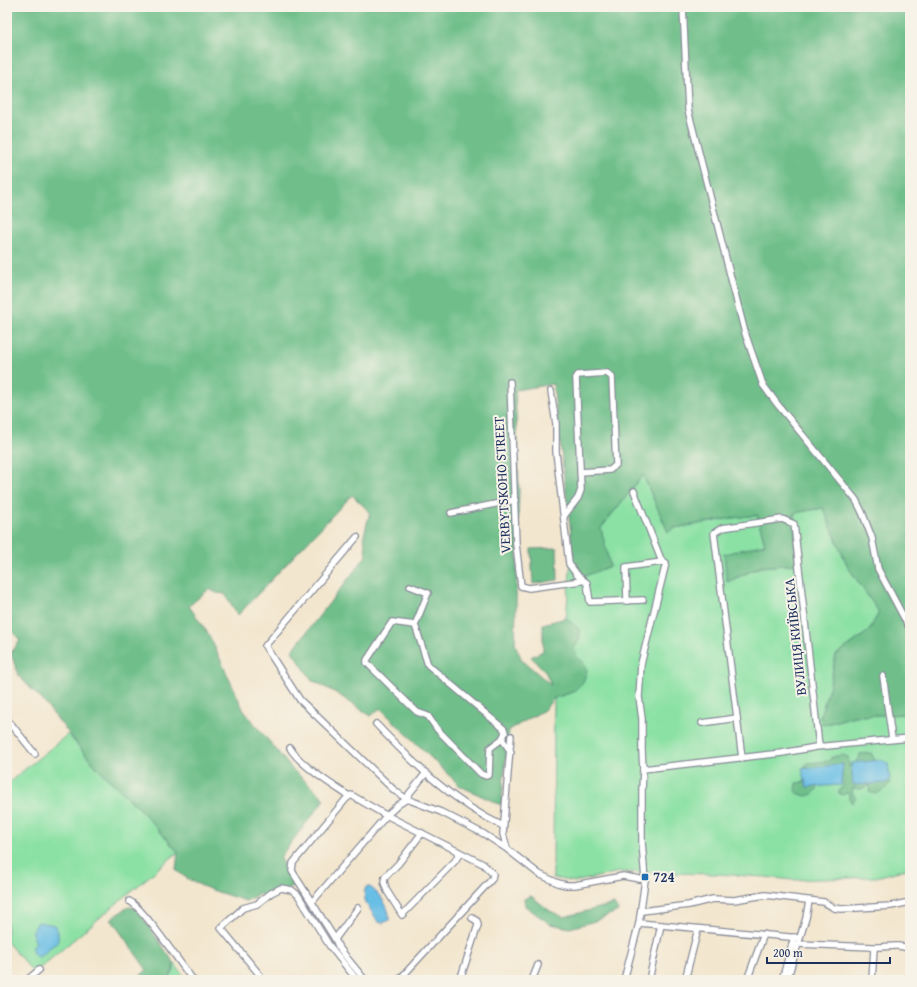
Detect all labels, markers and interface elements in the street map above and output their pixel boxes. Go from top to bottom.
street label: VERBYTSKOHO STREET [488,416,516,554]
street label: ВУЛИЦЯ КИЇВСЬКА [779,577,811,697]
place label: 724 [653,867,675,887]
marker: 724 [640,872,650,882]
scale bar [767,939,890,965]
text: 200 m [773,944,803,961]

